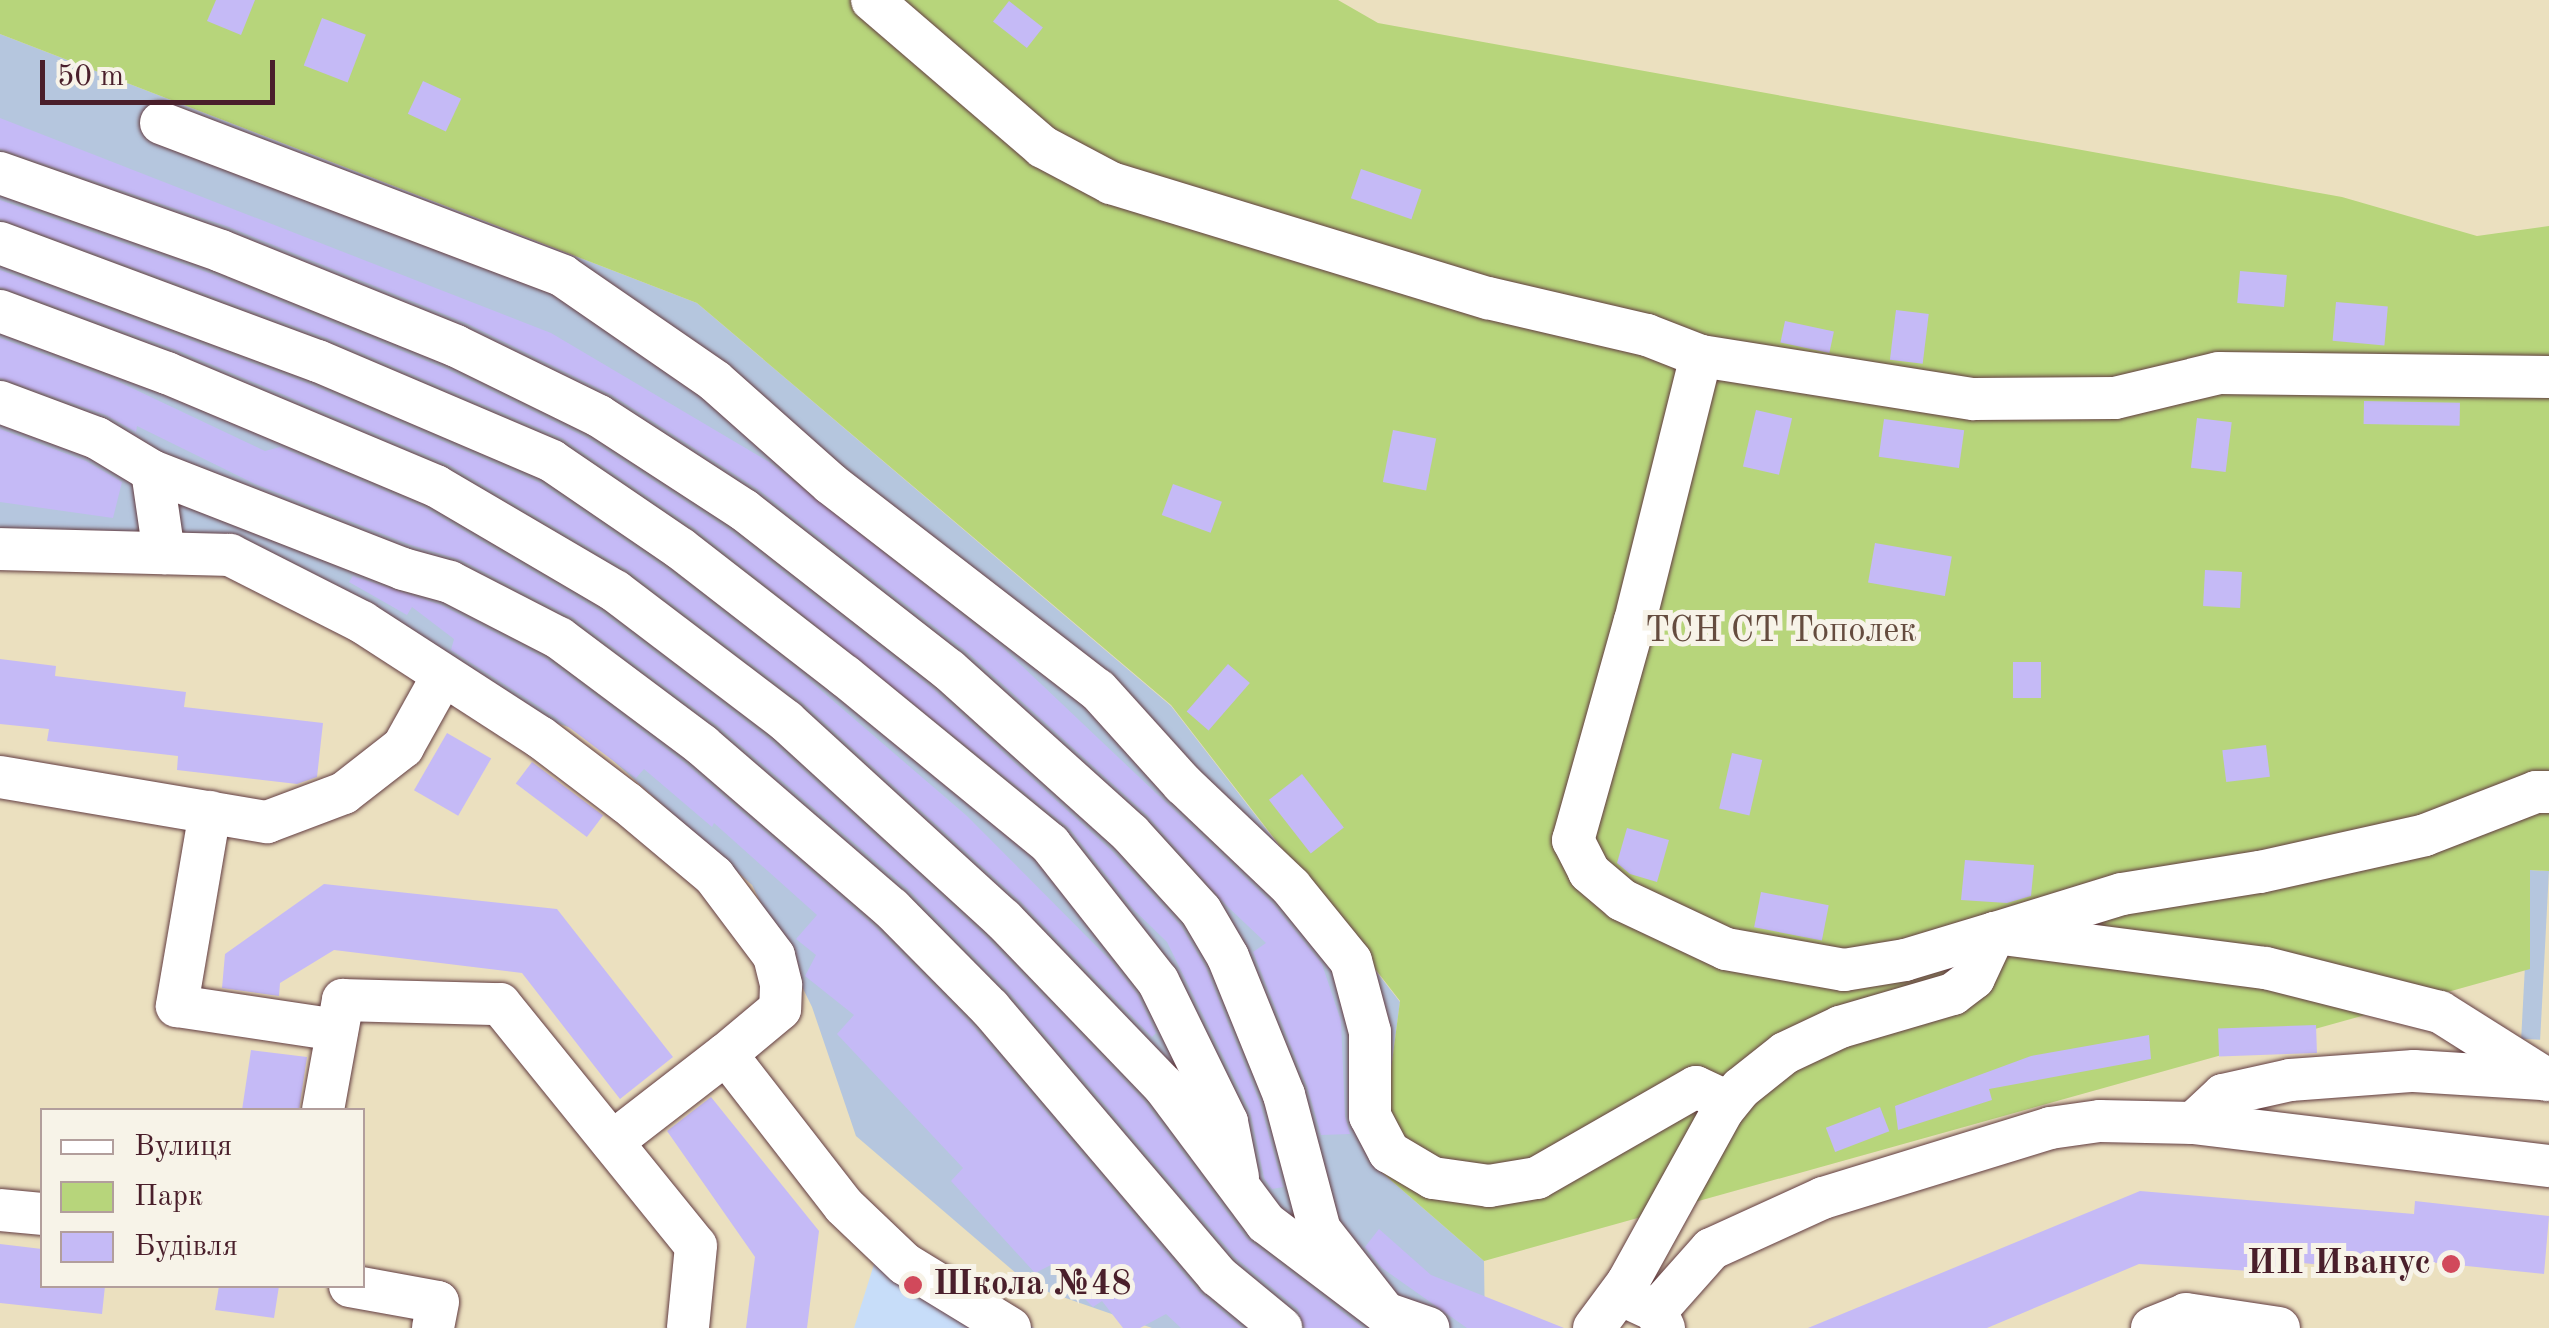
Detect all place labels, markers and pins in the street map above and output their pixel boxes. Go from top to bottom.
place label: ИП Иванус [2247,1243,2431,1285]
marker: ИП Иванус [2440,1253,2462,1275]
place label: Школа №48 [933,1264,1132,1306]
marker: Школа №48 [902,1274,924,1296]

